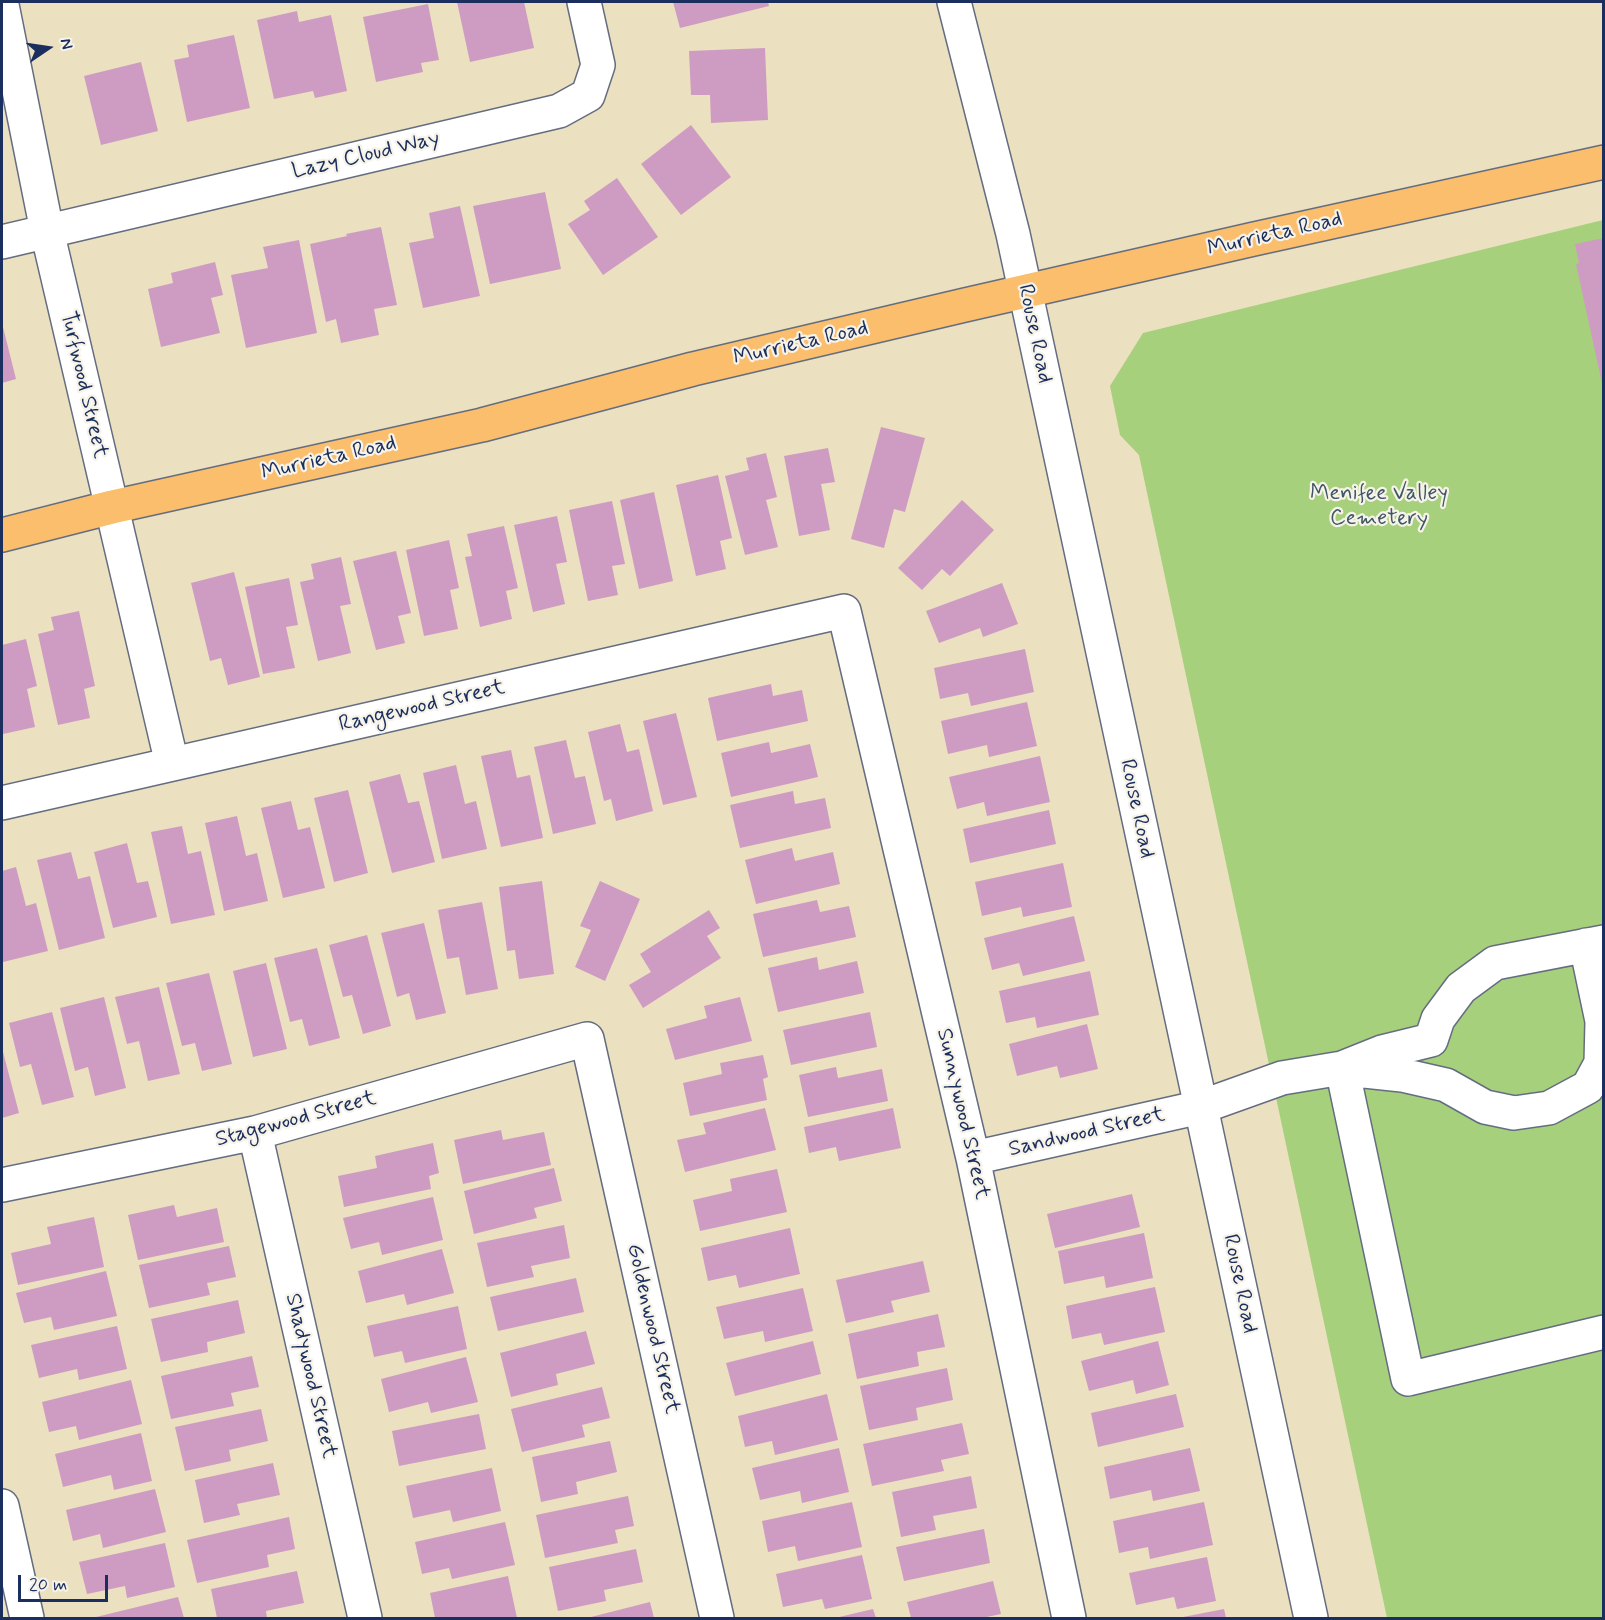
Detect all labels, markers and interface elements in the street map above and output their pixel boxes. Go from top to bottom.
north arrow [18,18,78,78]
text: N [55,36,77,51]
street label: Lazy Cloud Way [290,126,442,186]
street label: Murrieta Road [1205,207,1345,263]
street label: Rouse Road [1011,282,1057,386]
street label: Turfwood Street [53,309,113,461]
street label: Murrieta Road [731,316,871,372]
street label: Murrieta Road [259,431,399,487]
park label: Menifee Valley Cemetery [1310,481,1448,532]
street label: Rangewood Street [336,675,508,739]
street label: Rouse Road [1113,757,1159,861]
street label: Sunnywood Street [930,1026,994,1202]
street label: Stagewood Street [213,1086,379,1154]
street label: Sandwood Street [1006,1102,1168,1164]
street label: Rouse Road [1216,1232,1262,1336]
street label: Goldenwood Street [620,1241,684,1417]
street label: Shadywood Street [278,1291,342,1461]
scale bar [21,1563,111,1601]
text: 20 m [29,1573,67,1597]

